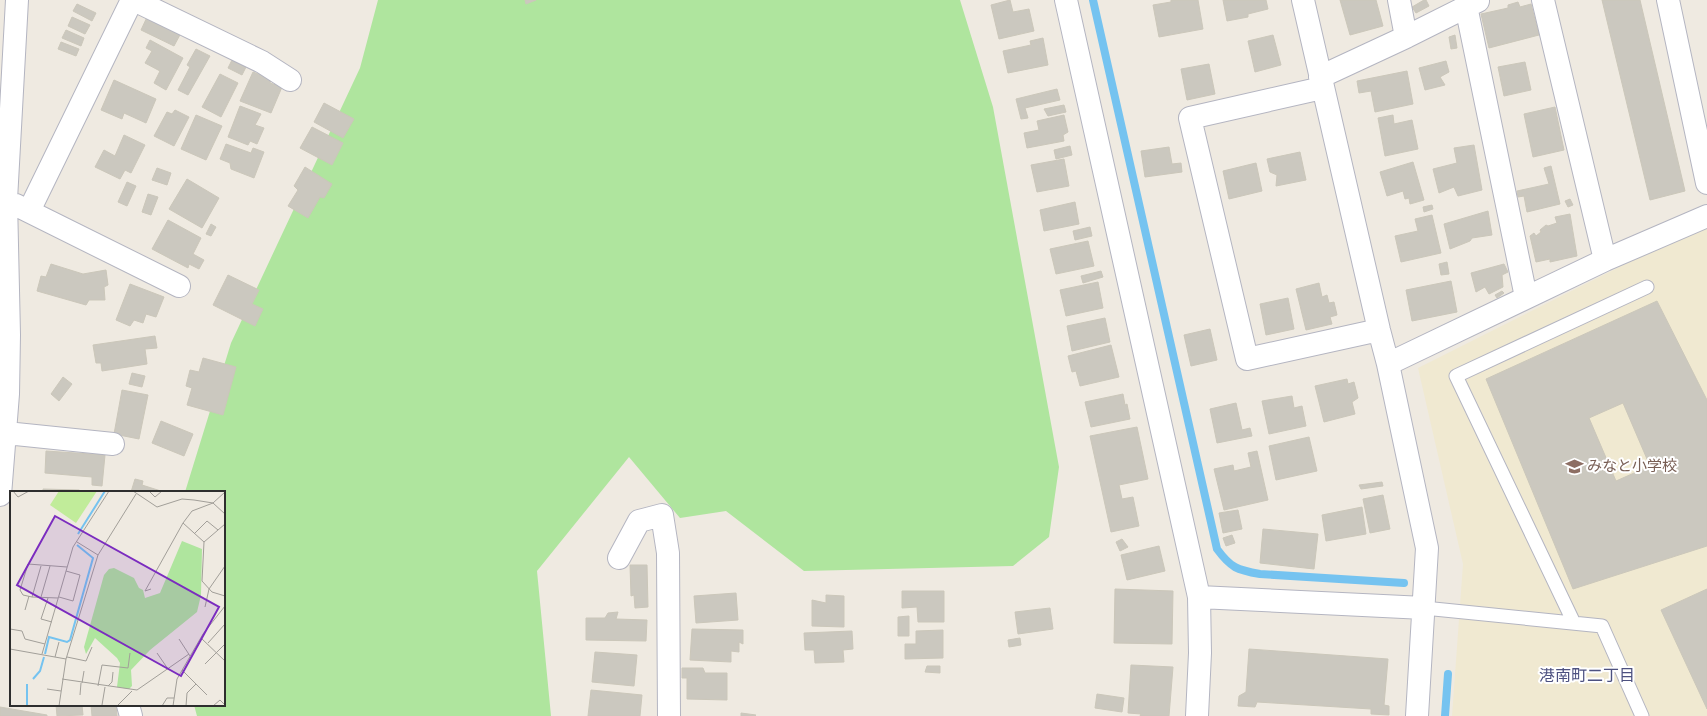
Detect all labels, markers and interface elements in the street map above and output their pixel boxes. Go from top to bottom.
school or university icon: みなと小学校 [1564,456,1584,476]
place label: みなと小学校 [1587,456,1677,474]
inset map [10,491,225,706]
district label: 港南町二丁目 [1539,665,1635,684]

